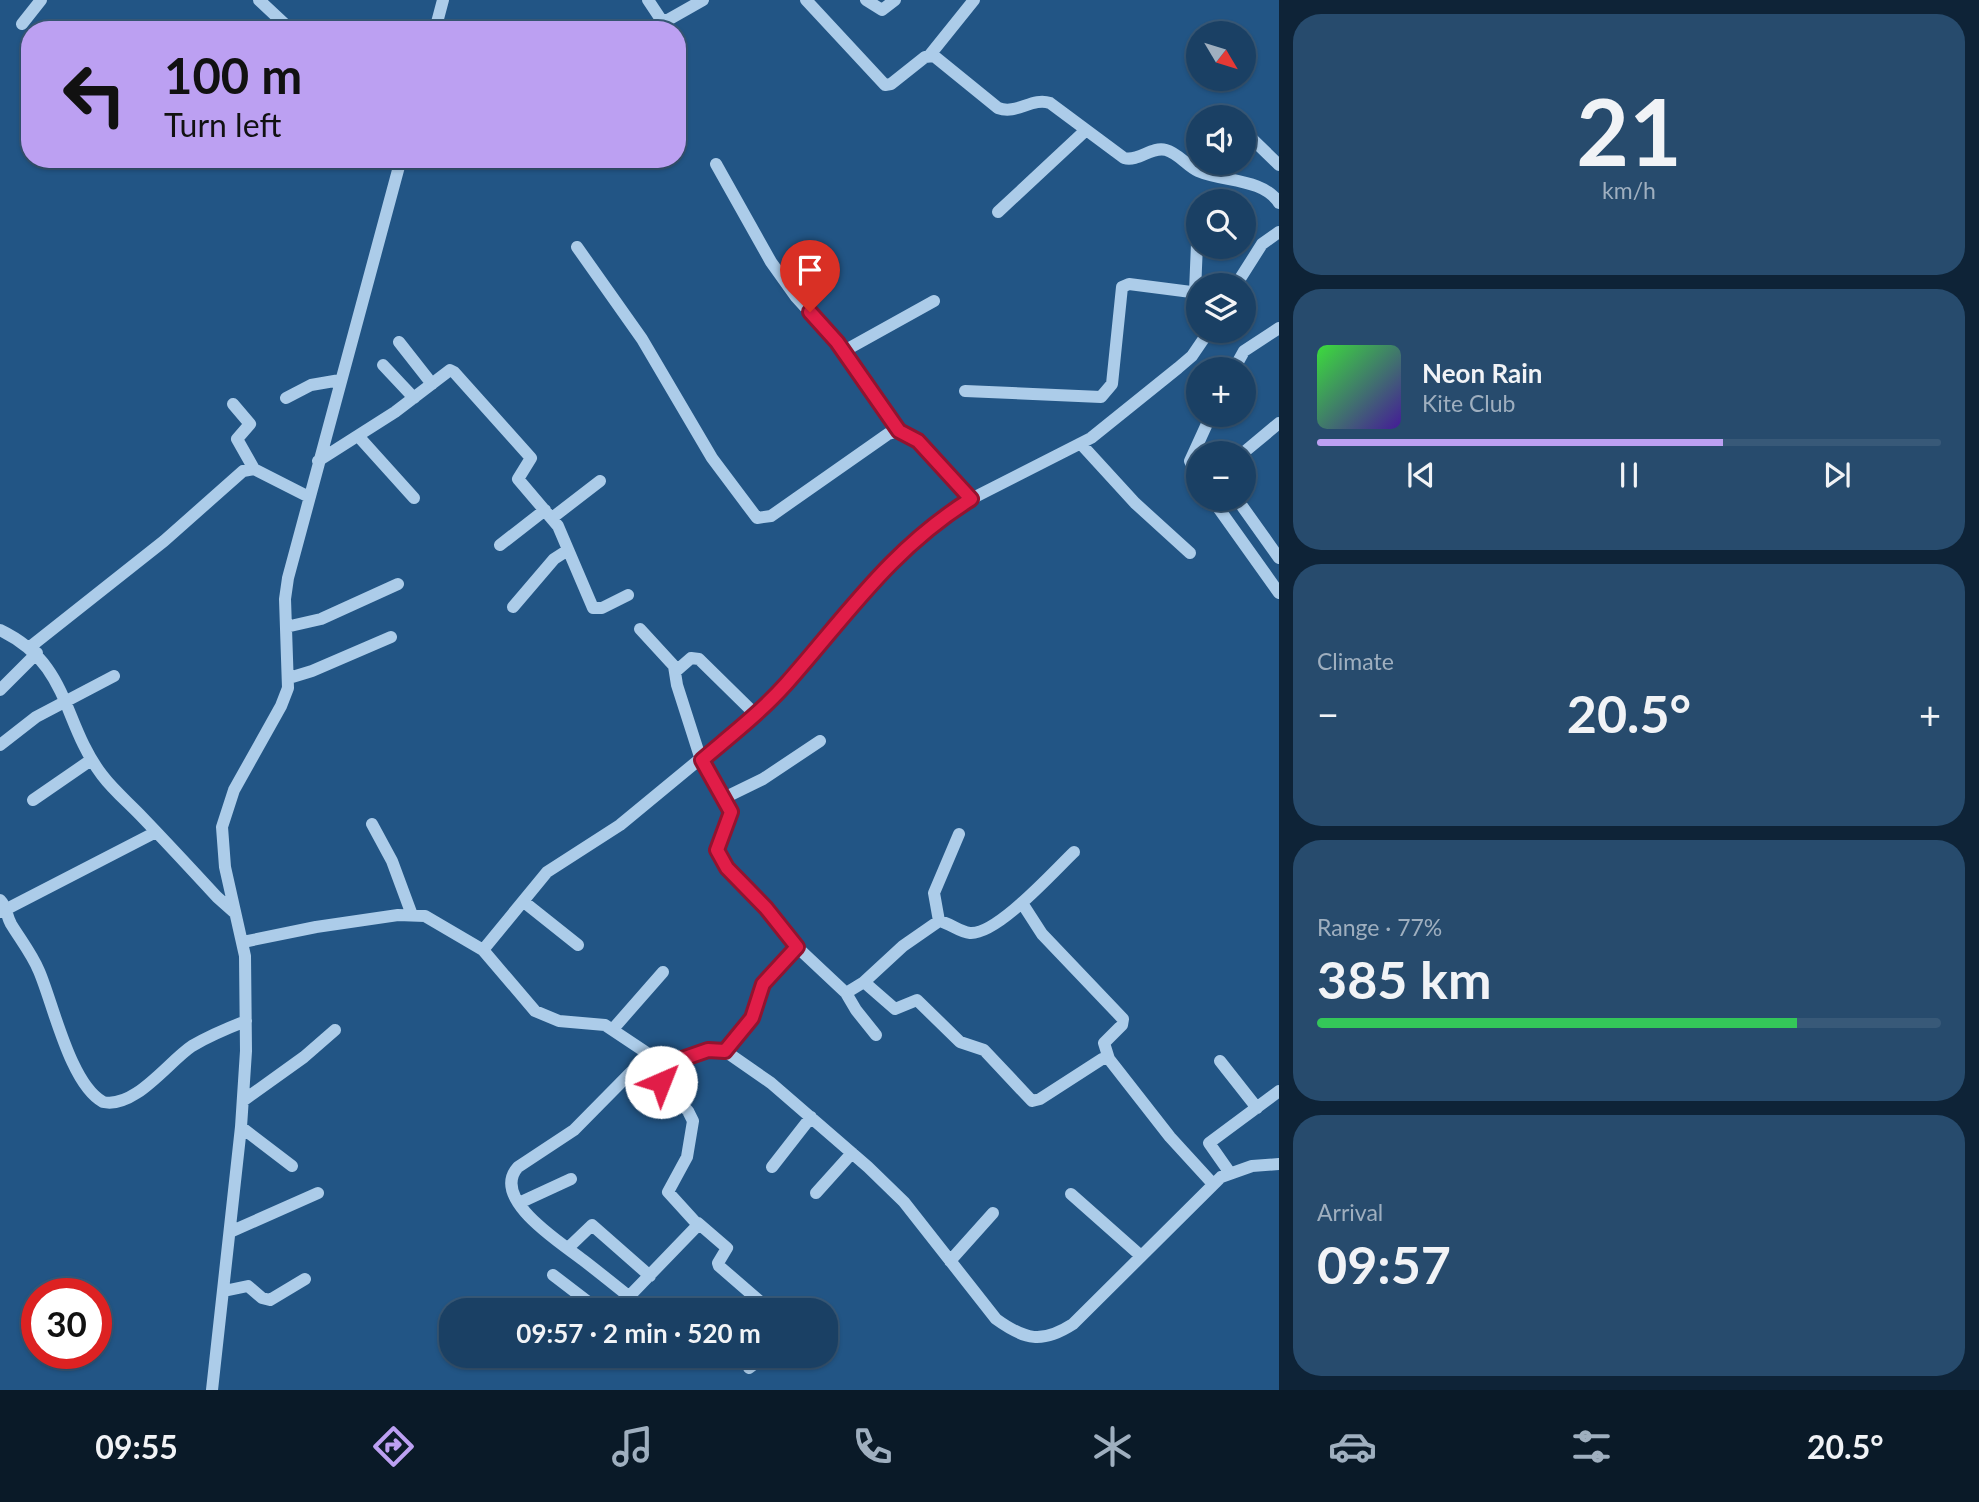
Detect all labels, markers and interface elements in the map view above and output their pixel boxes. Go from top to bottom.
north arrow [1186,21,1256,91]
map controls [1186,21,1256,511]
text: 100 m [164,46,302,104]
icon: left [49,49,140,140]
text: 21 [1576,76,1682,185]
text: Turn left [164,105,281,144]
button: sound [1186,105,1256,175]
text: km/h [1602,176,1656,204]
button: search [1186,189,1256,259]
pin [780,240,840,312]
icon: arrive [791,251,829,289]
button: layers [1186,273,1256,343]
button: + [1186,357,1256,427]
text: Neon Rain [1422,357,1542,389]
text: Kite Club [1422,389,1515,417]
button: − [1186,441,1256,511]
icon: previous [1402,456,1440,494]
icon: pause [1610,456,1648,494]
icon: next [1818,456,1856,494]
text: Climate [1317,647,1394,675]
text: 20.5° [1567,682,1691,744]
text: − [1317,691,1339,737]
text: + [1919,691,1941,737]
text: Range · 77% [1317,913,1442,941]
text: 385 km [1317,948,1491,1010]
position arrow [624,1045,698,1119]
text: Arrival [1317,1198,1383,1226]
text: 09:57 [1317,1233,1451,1295]
speed limit sign: 30 [21,1278,112,1369]
text: 09:57 · 2 min · 520 m [516,1317,761,1349]
icon: directions [369,1422,418,1471]
icon: music [608,1422,657,1471]
icon: phone [848,1422,897,1471]
icon: climate [1088,1422,1137,1471]
icon: car [1328,1422,1377,1471]
icon: filters [1567,1422,1616,1471]
text: 09:55 [95,1427,178,1466]
text: 20.5° [1807,1427,1884,1466]

